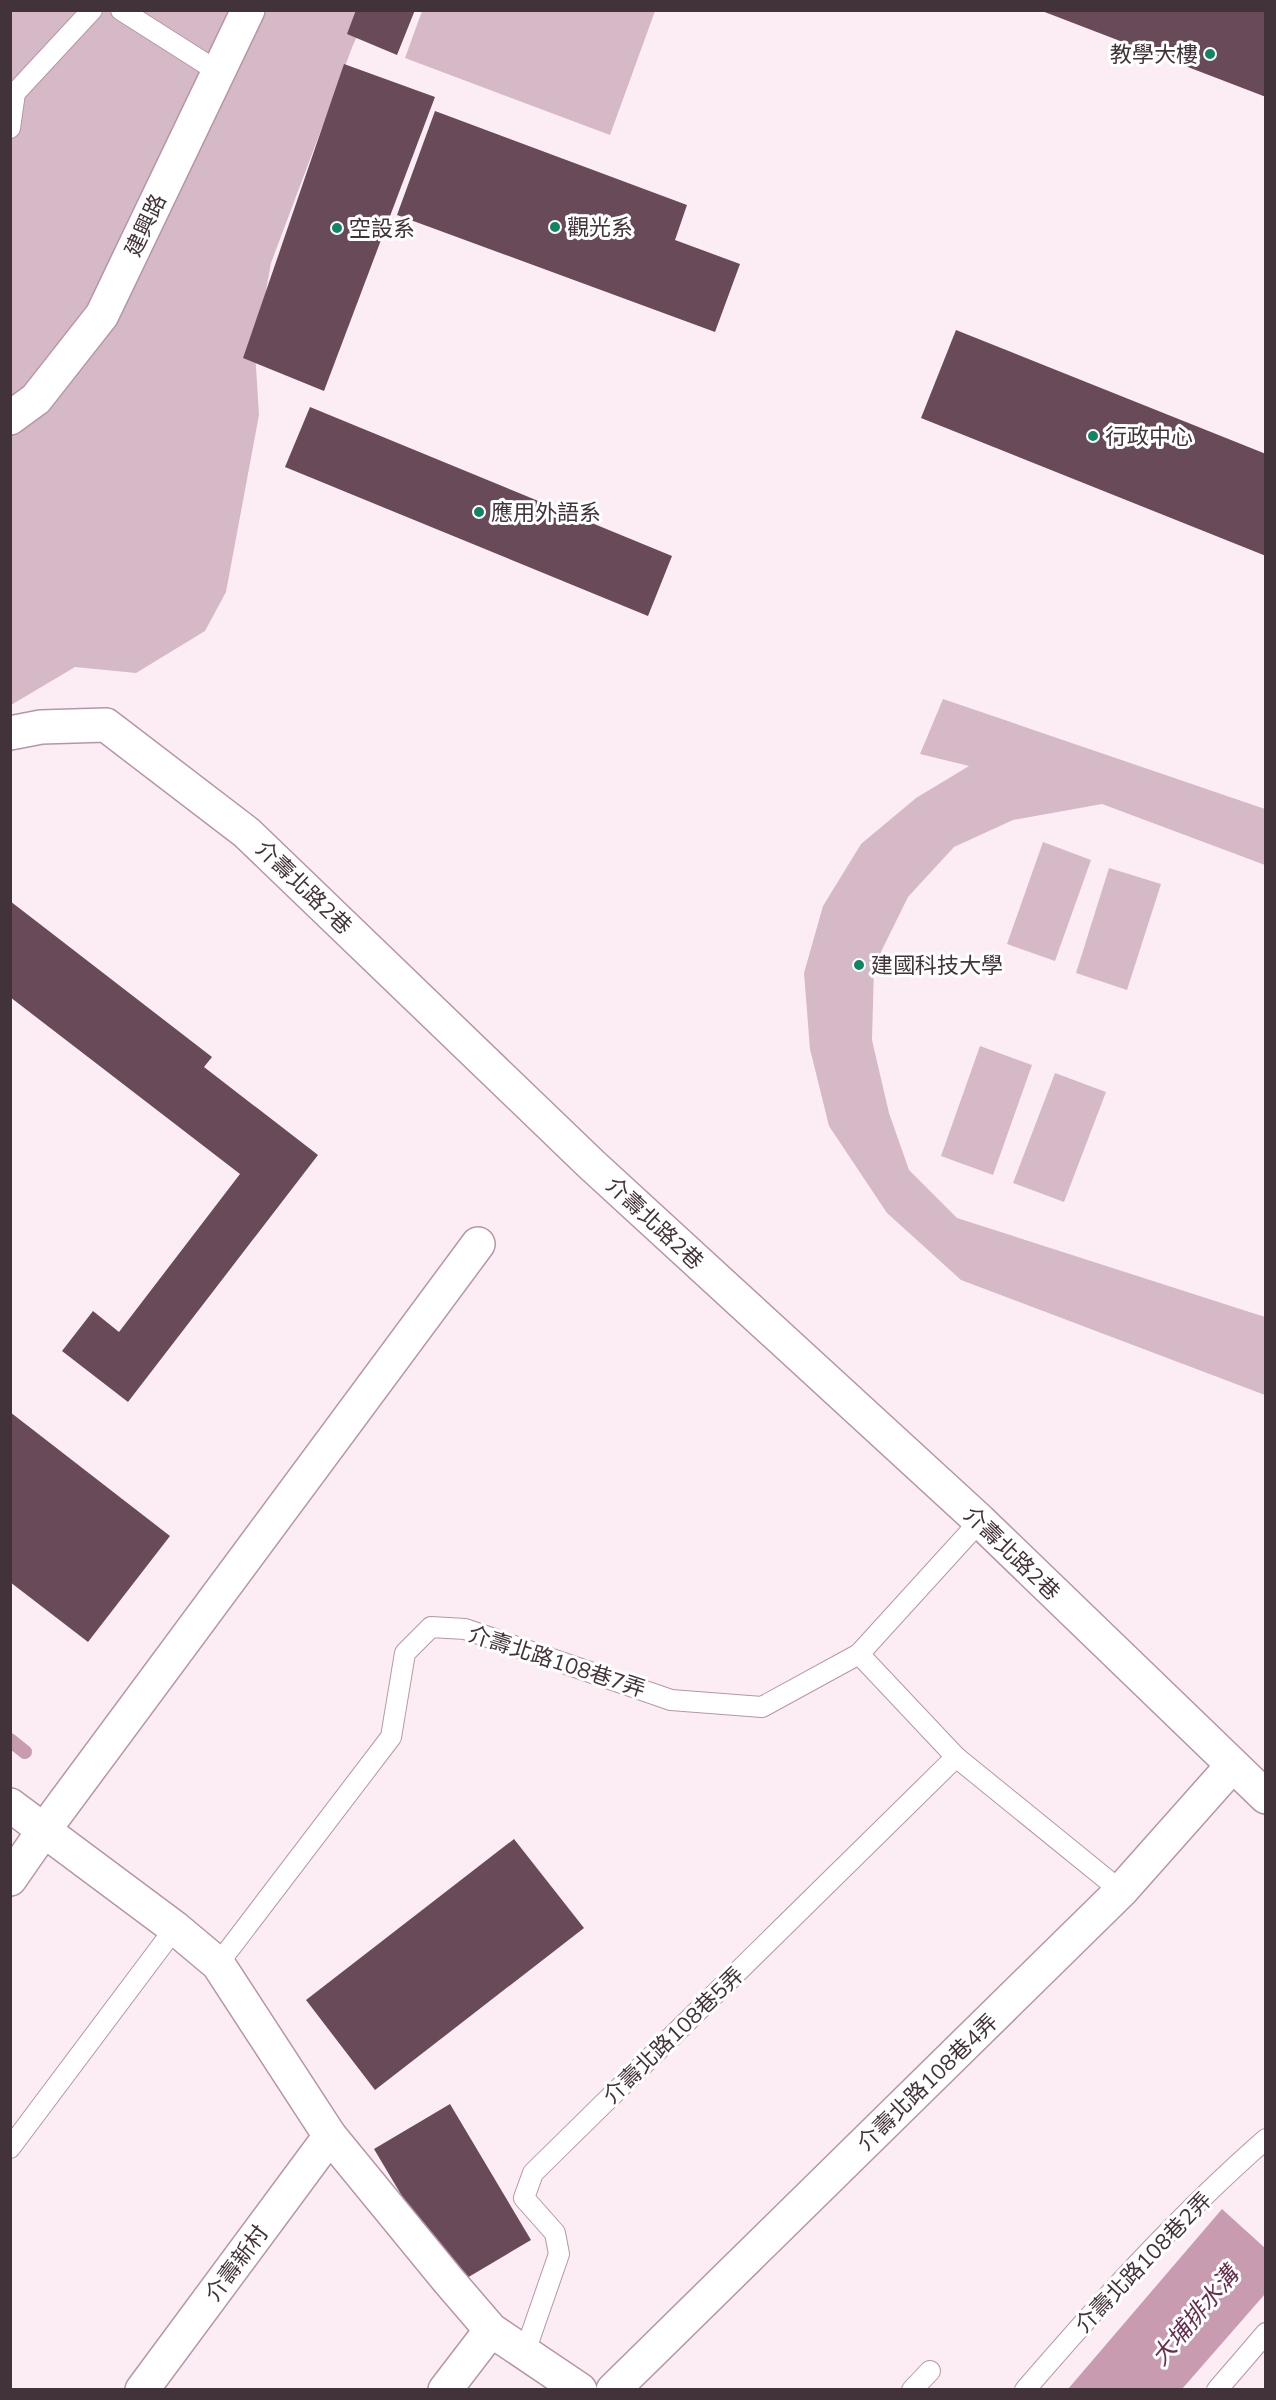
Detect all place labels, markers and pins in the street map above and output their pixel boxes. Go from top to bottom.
place label: 教學大樓 [1110,40,1198,68]
marker: 教學大樓 [1203,47,1217,61]
place label: 觀光系 [567,213,633,241]
place label: 空設系 [349,214,415,242]
marker: 觀光系 [548,220,562,234]
marker: 空設系 [330,221,344,235]
place label: 行政中心 [1105,422,1193,450]
marker: 行政中心 [1086,429,1100,443]
place label: 應用外語系 [491,498,601,526]
marker: 應用外語系 [472,505,486,519]
place label: 建國科技大學 [871,951,1003,979]
marker: 建國科技大學 [852,958,866,972]

